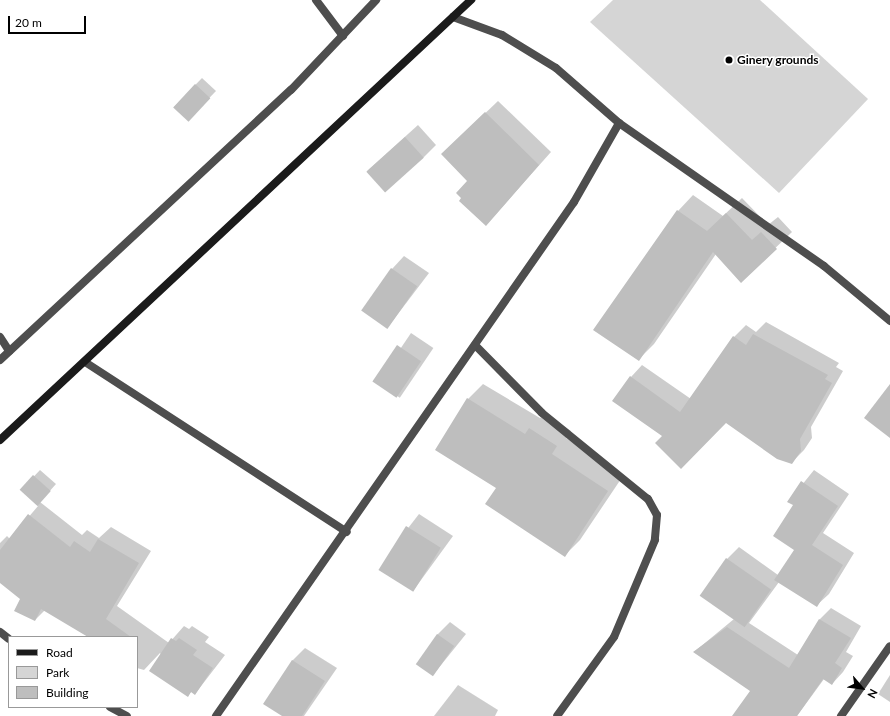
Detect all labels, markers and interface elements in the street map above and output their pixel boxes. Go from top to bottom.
scale bar [10,8,88,34]
text: 20 m [15,15,42,30]
place label: Ginery grounds [737,53,819,67]
marker: Ginery grounds [724,55,734,65]
legend [8,636,138,708]
text: Road [46,645,73,660]
text: Park [46,665,69,680]
north arrow [842,668,882,708]
text: Building [46,685,89,700]
text: N [865,687,881,701]

